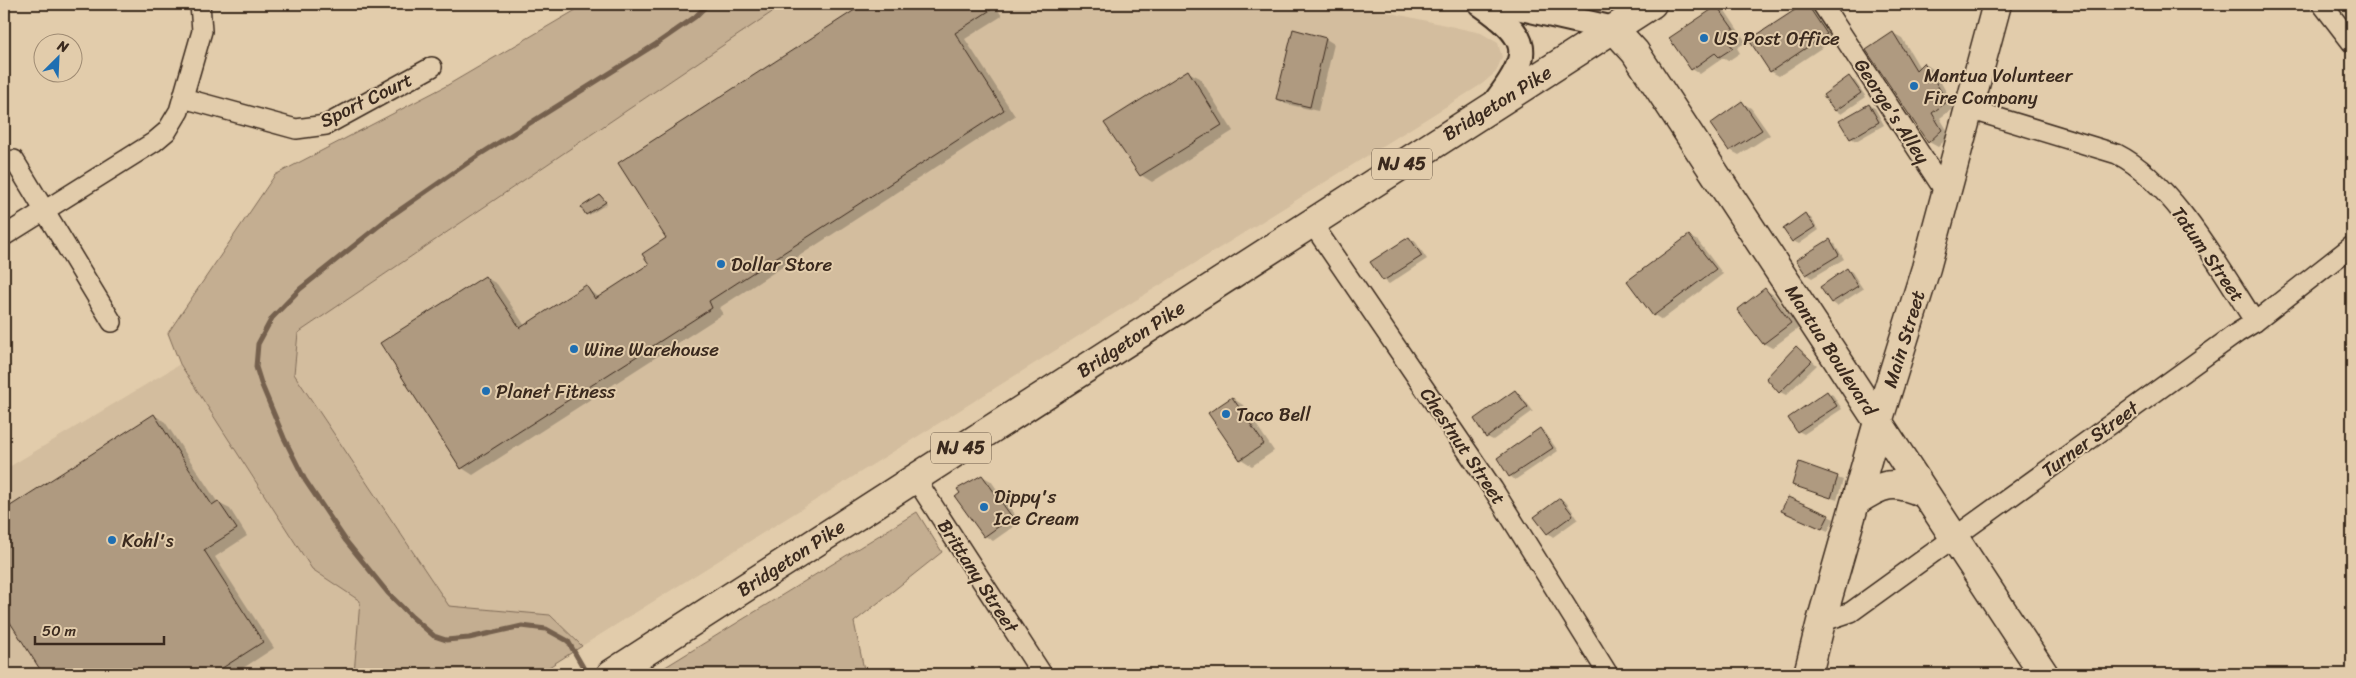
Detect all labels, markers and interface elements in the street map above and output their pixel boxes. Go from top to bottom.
place label: US Post Office [1714,22,1840,55]
north arrow [32,32,82,82]
marker: US Post Office [1698,32,1710,44]
text: N [53,33,73,60]
street label: George's Alley [1845,52,1939,171]
street label: Bridgeton Pike [1436,56,1558,150]
place label: Mantua Volunteer Fire Company [1924,59,2074,114]
street label: Sport Court [314,63,418,137]
marker: Mantua Volunteer Fire Company [1908,80,1920,92]
road number: NJ 45 [1372,148,1432,180]
street label: Tatum Street [2163,199,2253,309]
place label: Dollar Store [731,248,833,281]
marker: Dollar Store [715,258,727,270]
street label: Mantua Boulevard [1776,278,1887,424]
street label: Main Street [1873,286,1935,392]
street label: Bridgeton Pike [1070,291,1192,387]
place label: Wine Warehouse [584,333,719,366]
marker: Wine Warehouse [568,343,580,355]
place label: Planet Fitness [496,375,616,408]
street label: Chestnut Street [1411,380,1515,512]
marker: Planet Fitness [480,385,492,397]
street label: Turner Street [2034,391,2147,486]
place label: Taco Bell [1236,398,1311,431]
marker: Taco Bell [1220,408,1232,420]
road number: NJ 45 [931,432,991,463]
place label: Dippy's Ice Cream [993,480,1079,535]
marker: Dippy's Ice Cream [978,501,990,513]
street label: Bridgeton Pike [730,510,852,606]
street label: Brittany Street [929,512,1028,641]
place label: Kohl's [122,524,174,557]
marker: Kohl's [106,534,118,546]
scale bar [35,613,164,645]
text: 50 m [42,618,77,644]

